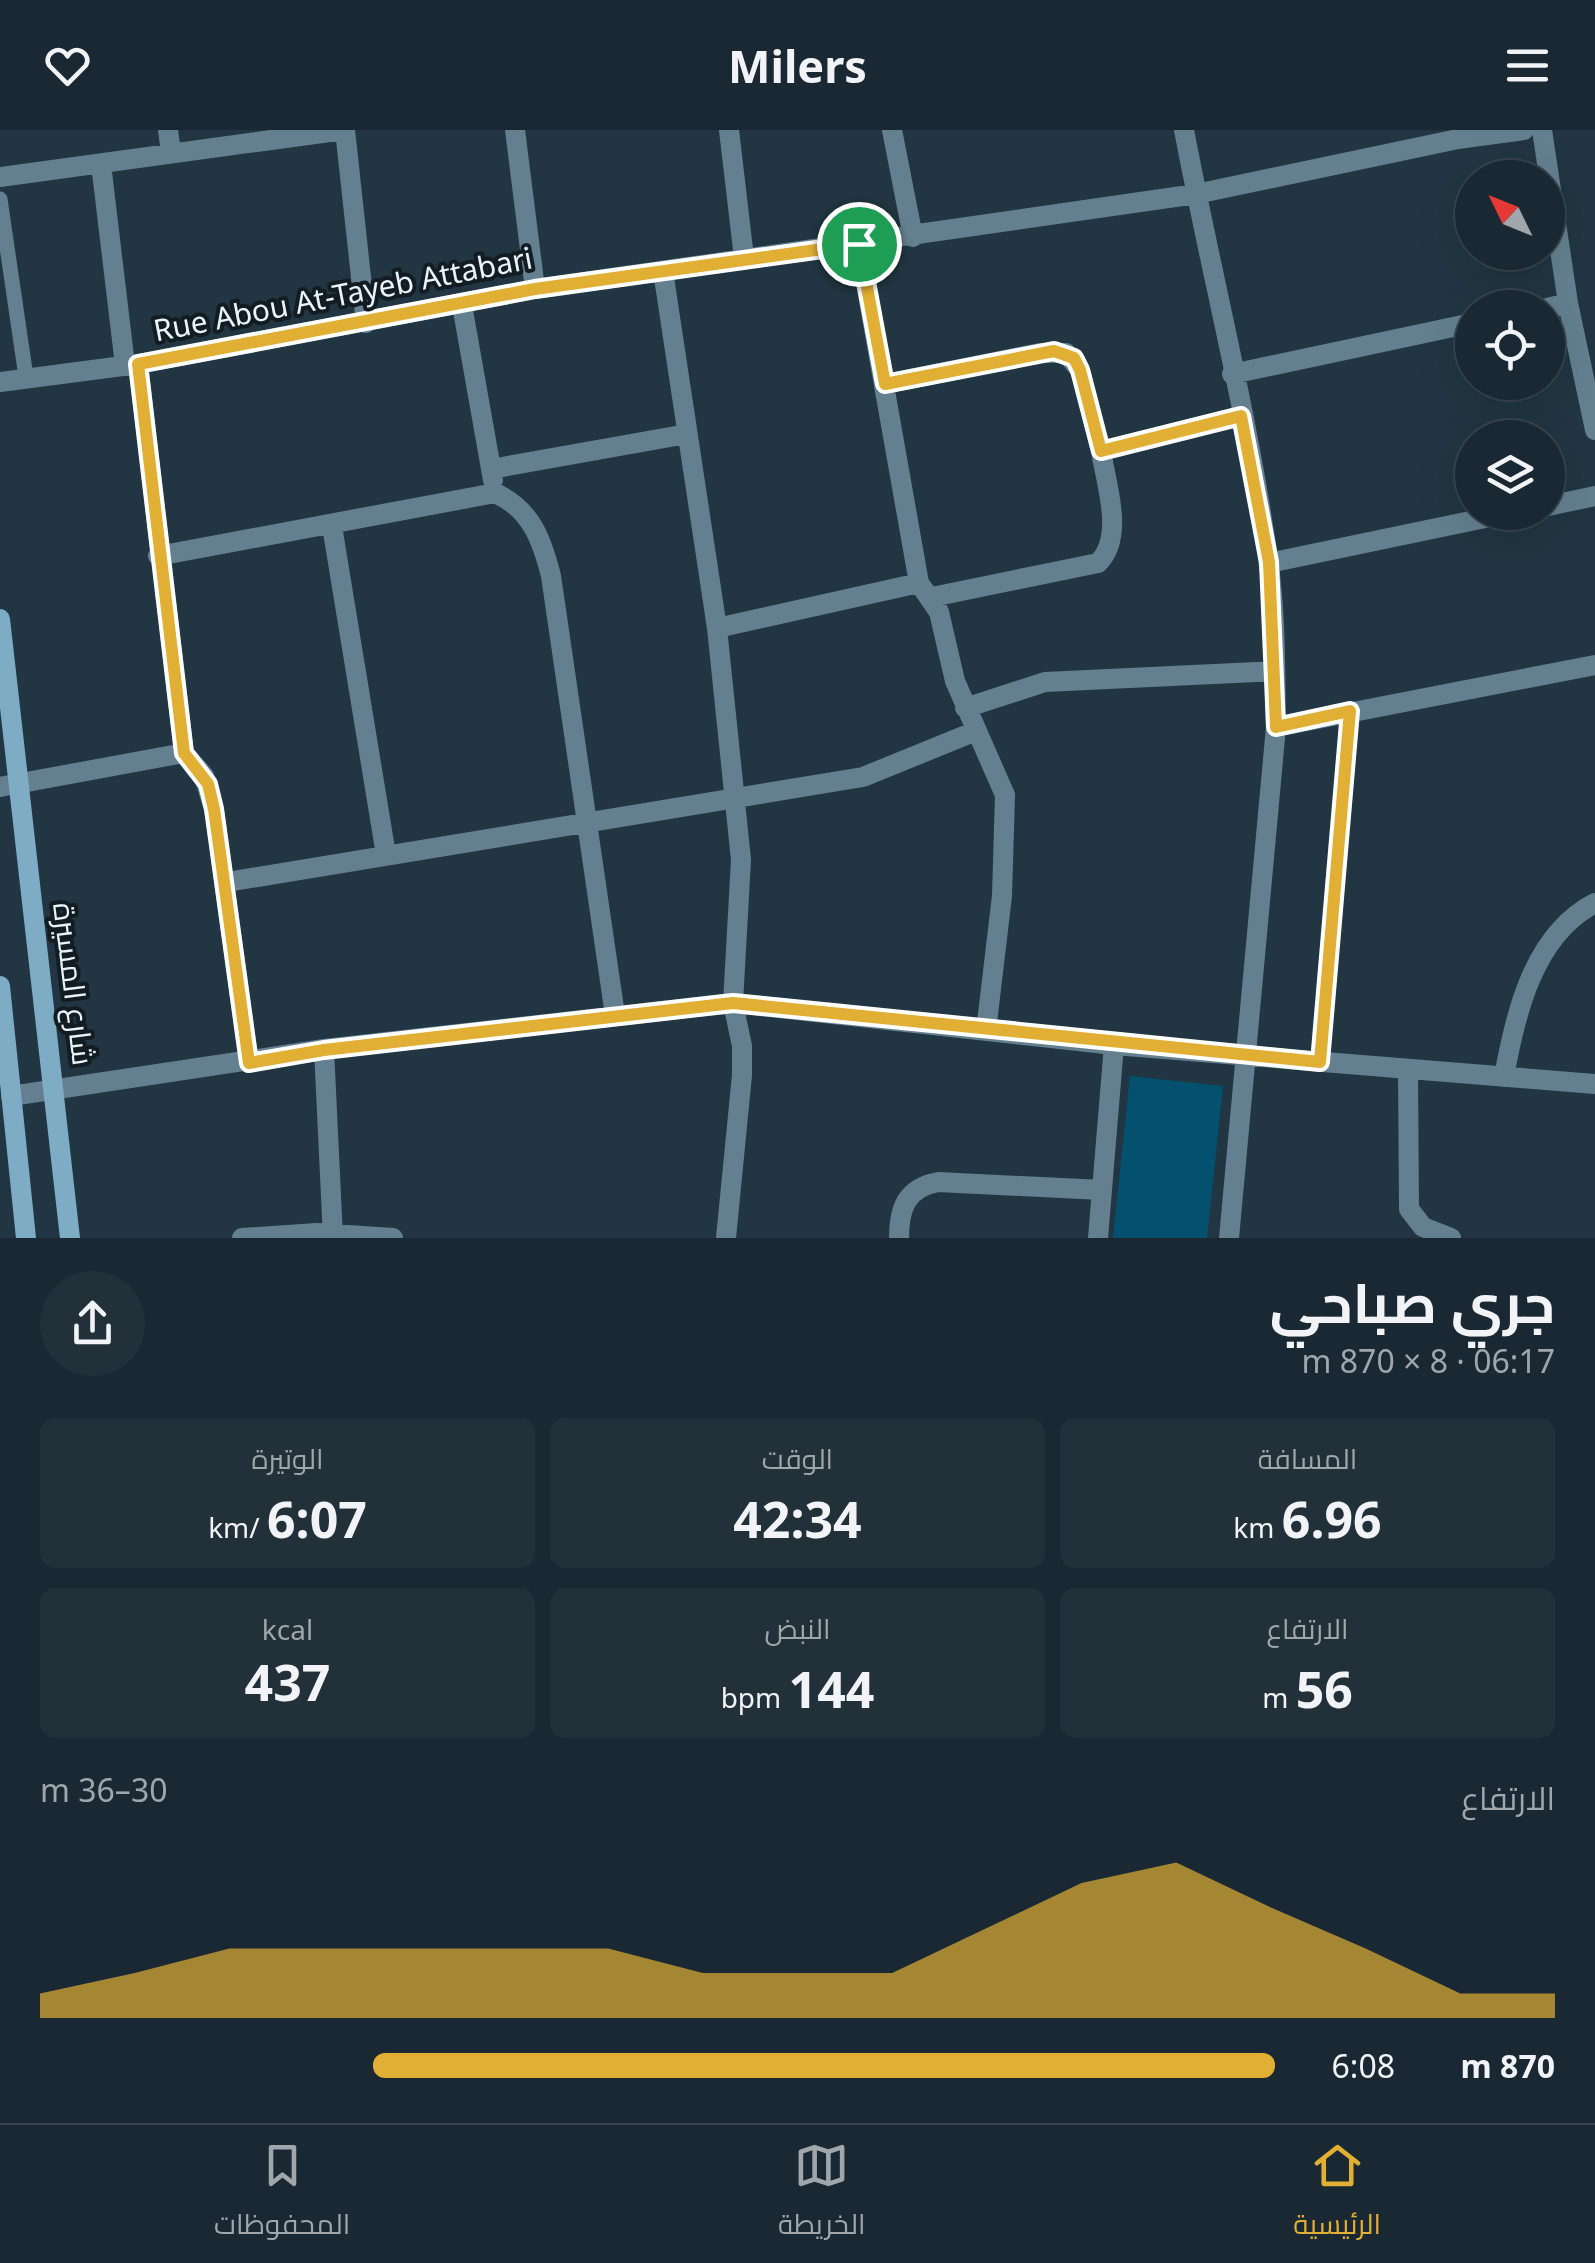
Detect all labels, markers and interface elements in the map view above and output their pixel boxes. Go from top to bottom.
text: Milers [728,35,867,96]
icon: heart [40,38,95,93]
icon: menu [1500,38,1555,93]
north arrow [1455,160,1565,270]
map controls [1455,160,1565,530]
pin [817,202,902,287]
icon: arrive [832,217,887,272]
street label: Rue Abou At-Tayeb Attabari [150,237,536,350]
button: locate [1455,290,1565,400]
button: layers [1455,420,1565,530]
street label: شارع المسيرة [43,900,105,1068]
text: جري صباحي [1270,1264,1555,1339]
button: share [40,1271,145,1376]
text: 06:17 · 8 × 870 m [1302,1339,1555,1382]
text: الوتيرة [252,1439,323,1477]
text: الوقت [762,1439,833,1477]
text: المسافة [1258,1439,1357,1477]
text: 6:07 [267,1485,367,1553]
text: 42:34 [733,1485,862,1553]
text: 6.96 [1282,1485,1382,1553]
text: /km [208,1508,267,1546]
text: km [1233,1508,1282,1546]
text: النبض [765,1609,830,1647]
text: الارتفاع [1266,1609,1349,1647]
text: kcal [262,1610,313,1648]
text: 437 [245,1648,330,1716]
text: 144 [789,1655,874,1723]
text: 56 [1296,1655,1353,1723]
text: bpm [721,1678,789,1716]
text: m [1262,1678,1296,1716]
text: 30–36 m [40,1768,167,1811]
text: الارتفاع [1461,1776,1555,1819]
text: 6:08 [1332,2044,1395,2087]
text: 870 m [1461,2044,1555,2087]
tab: المحفوظات [214,2138,350,2250]
tab: الخريطة [778,2138,865,2250]
tab: الرئيسية [1293,2138,1381,2250]

